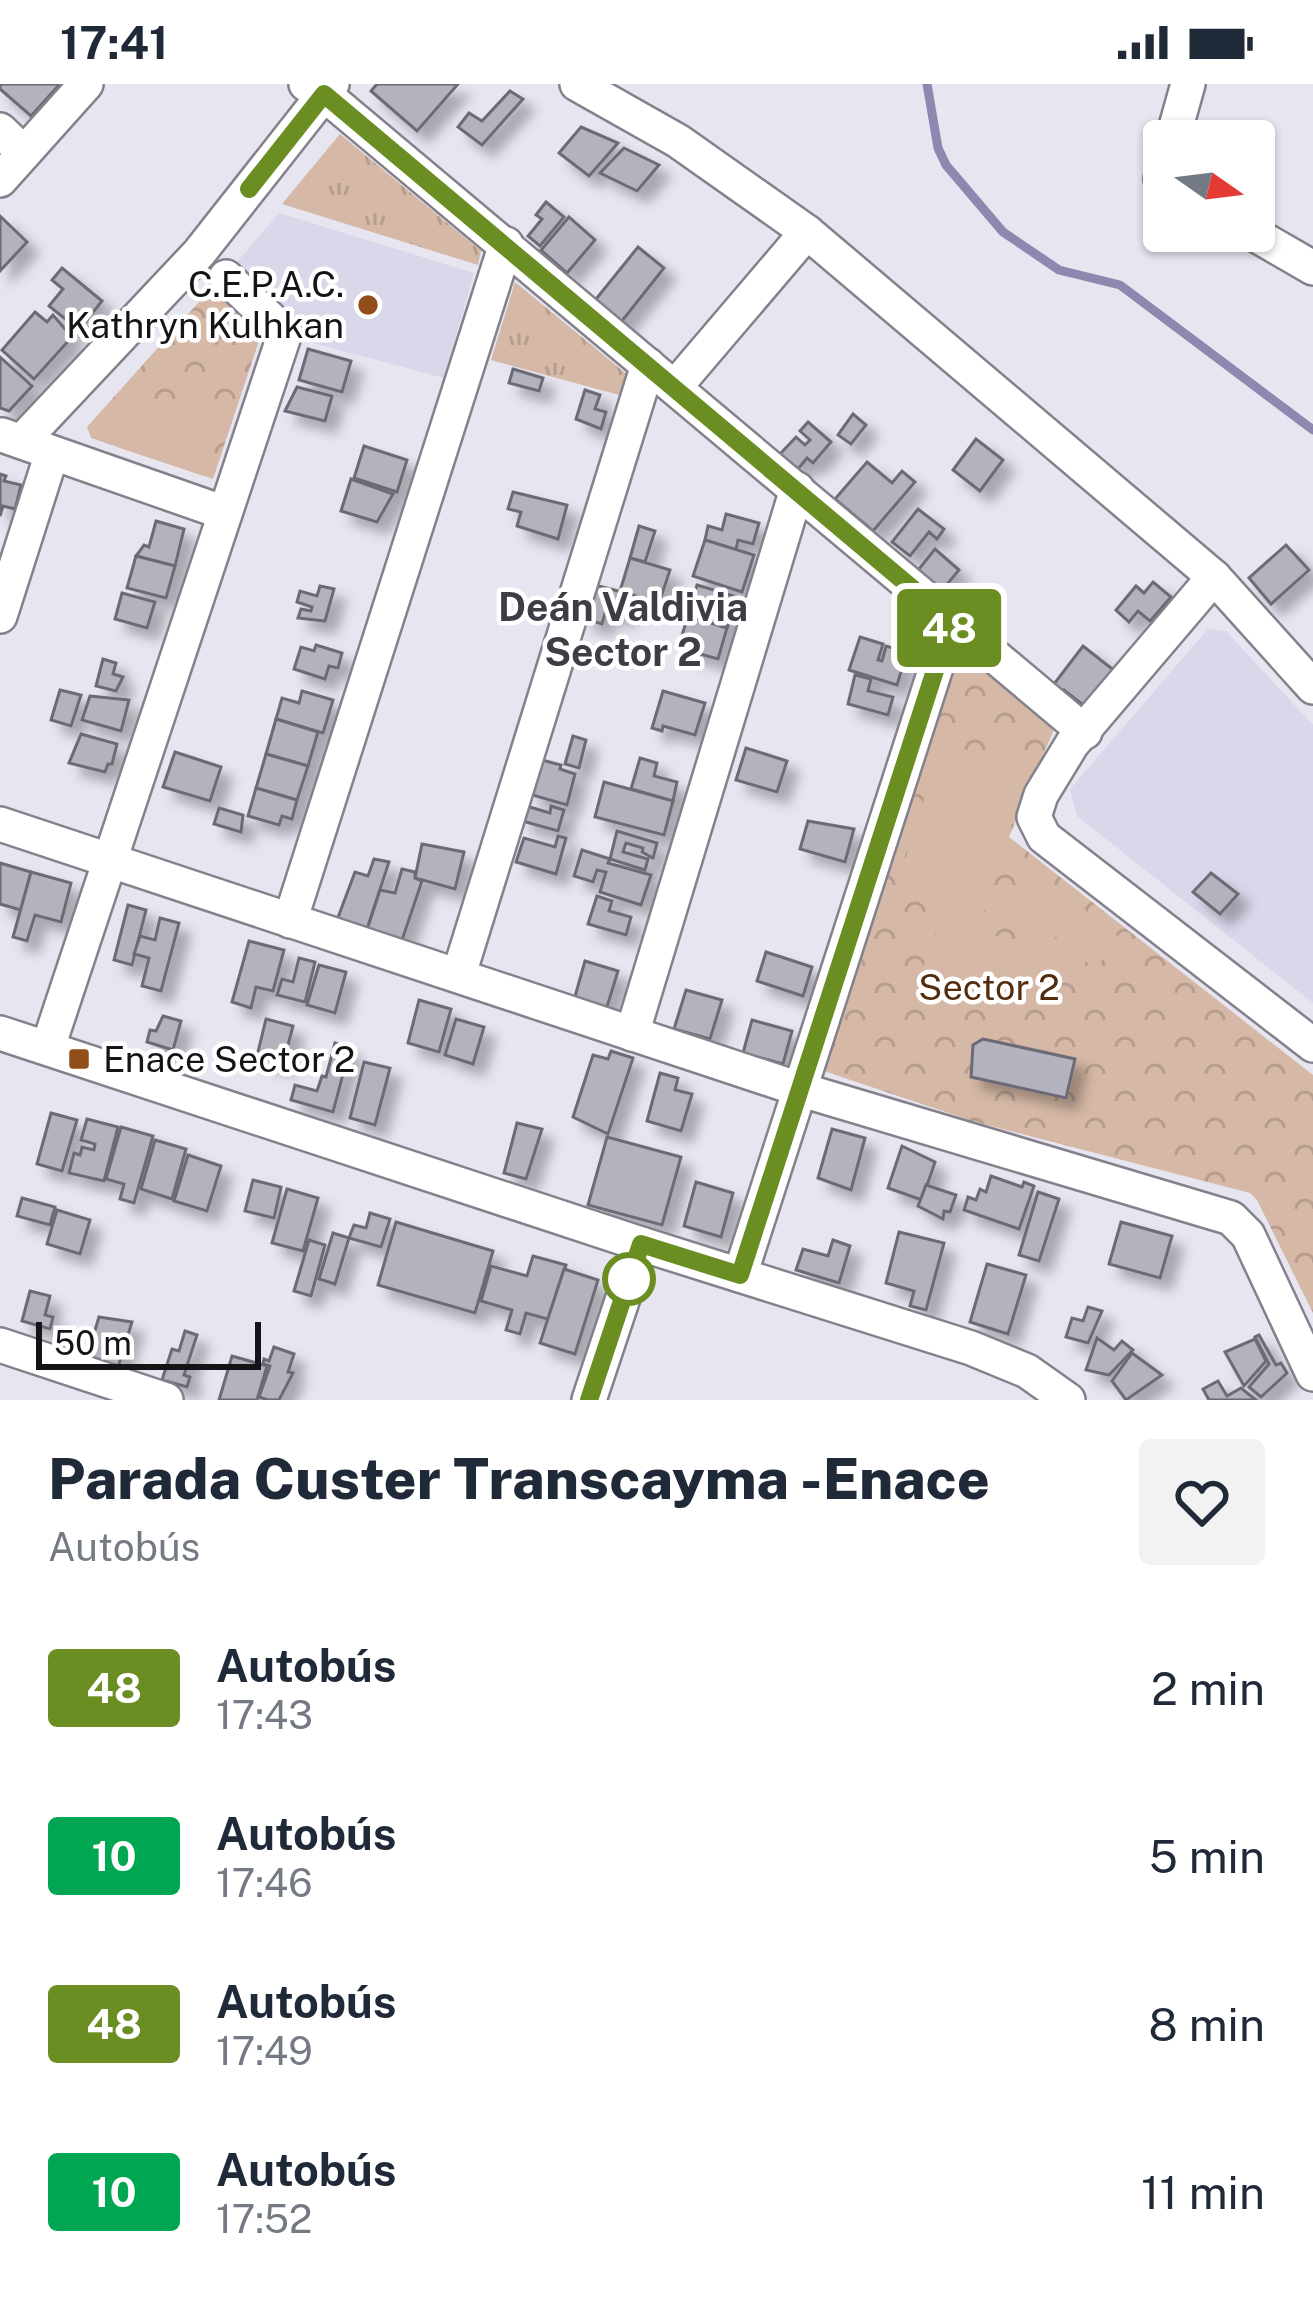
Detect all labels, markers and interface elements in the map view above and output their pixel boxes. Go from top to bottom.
text: 17:41 [60,16,168,69]
north arrow [1143,120,1275,252]
map controls [1143,120,1275,252]
place label: C.E.P.A.C. Kathryn Kulhkan [66,263,344,346]
marker: C.E.P.A.C. Kathryn Kulhkan [355,292,381,318]
district label: Deán Valdivia Sector 2 [498,584,748,675]
line badge: 48 [895,589,1003,667]
text: 48 [921,603,977,652]
park label: Sector 2 [918,966,1060,1008]
place label: Enace Sector 2 [103,1038,355,1080]
marker: Enace Sector 2 [66,1046,92,1072]
unlabelled marker [604,1254,654,1304]
scale bar [36,1316,261,1369]
text: 50 m [54,1324,132,1362]
button: heart [1139,1439,1265,1565]
text: Parada Custer Transcayma -Enace [48,1445,990,1512]
text: Autobús [48,1524,200,1570]
text: Autobús [216,1639,397,1692]
text: 2 min [1151,1662,1265,1715]
text: 48 [86,1663,142,1712]
text: 17:43 [216,1692,313,1738]
text: Autobús [216,1807,397,1860]
text: 5 min [1149,1830,1265,1883]
text: 10 [91,1831,137,1880]
text: 17:46 [216,1860,313,1906]
text: Autobús [216,1975,397,2028]
text: 8 min [1149,1998,1265,2051]
text: 48 [86,1999,142,2048]
text: 17:49 [216,2028,313,2074]
text: Autobús [216,2143,397,2196]
text: 11 min [1141,2166,1265,2219]
text: 10 [91,2167,137,2216]
text: 17:52 [216,2196,312,2242]

